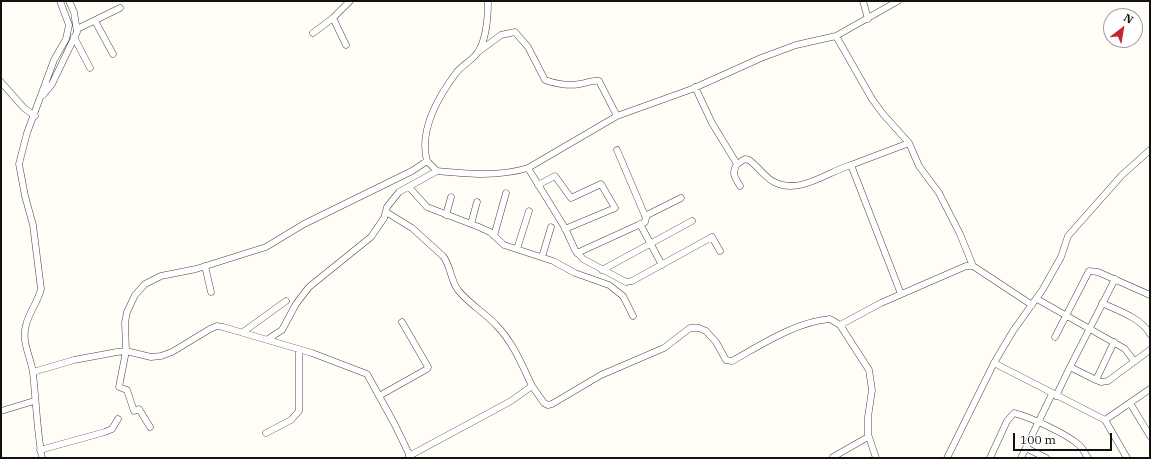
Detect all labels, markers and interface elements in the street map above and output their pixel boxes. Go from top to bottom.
north arrow [1103,8,1143,48]
text: N [1121,10,1136,27]
scale bar [1015,425,1114,451]
text: 100 m [1020,432,1056,447]

